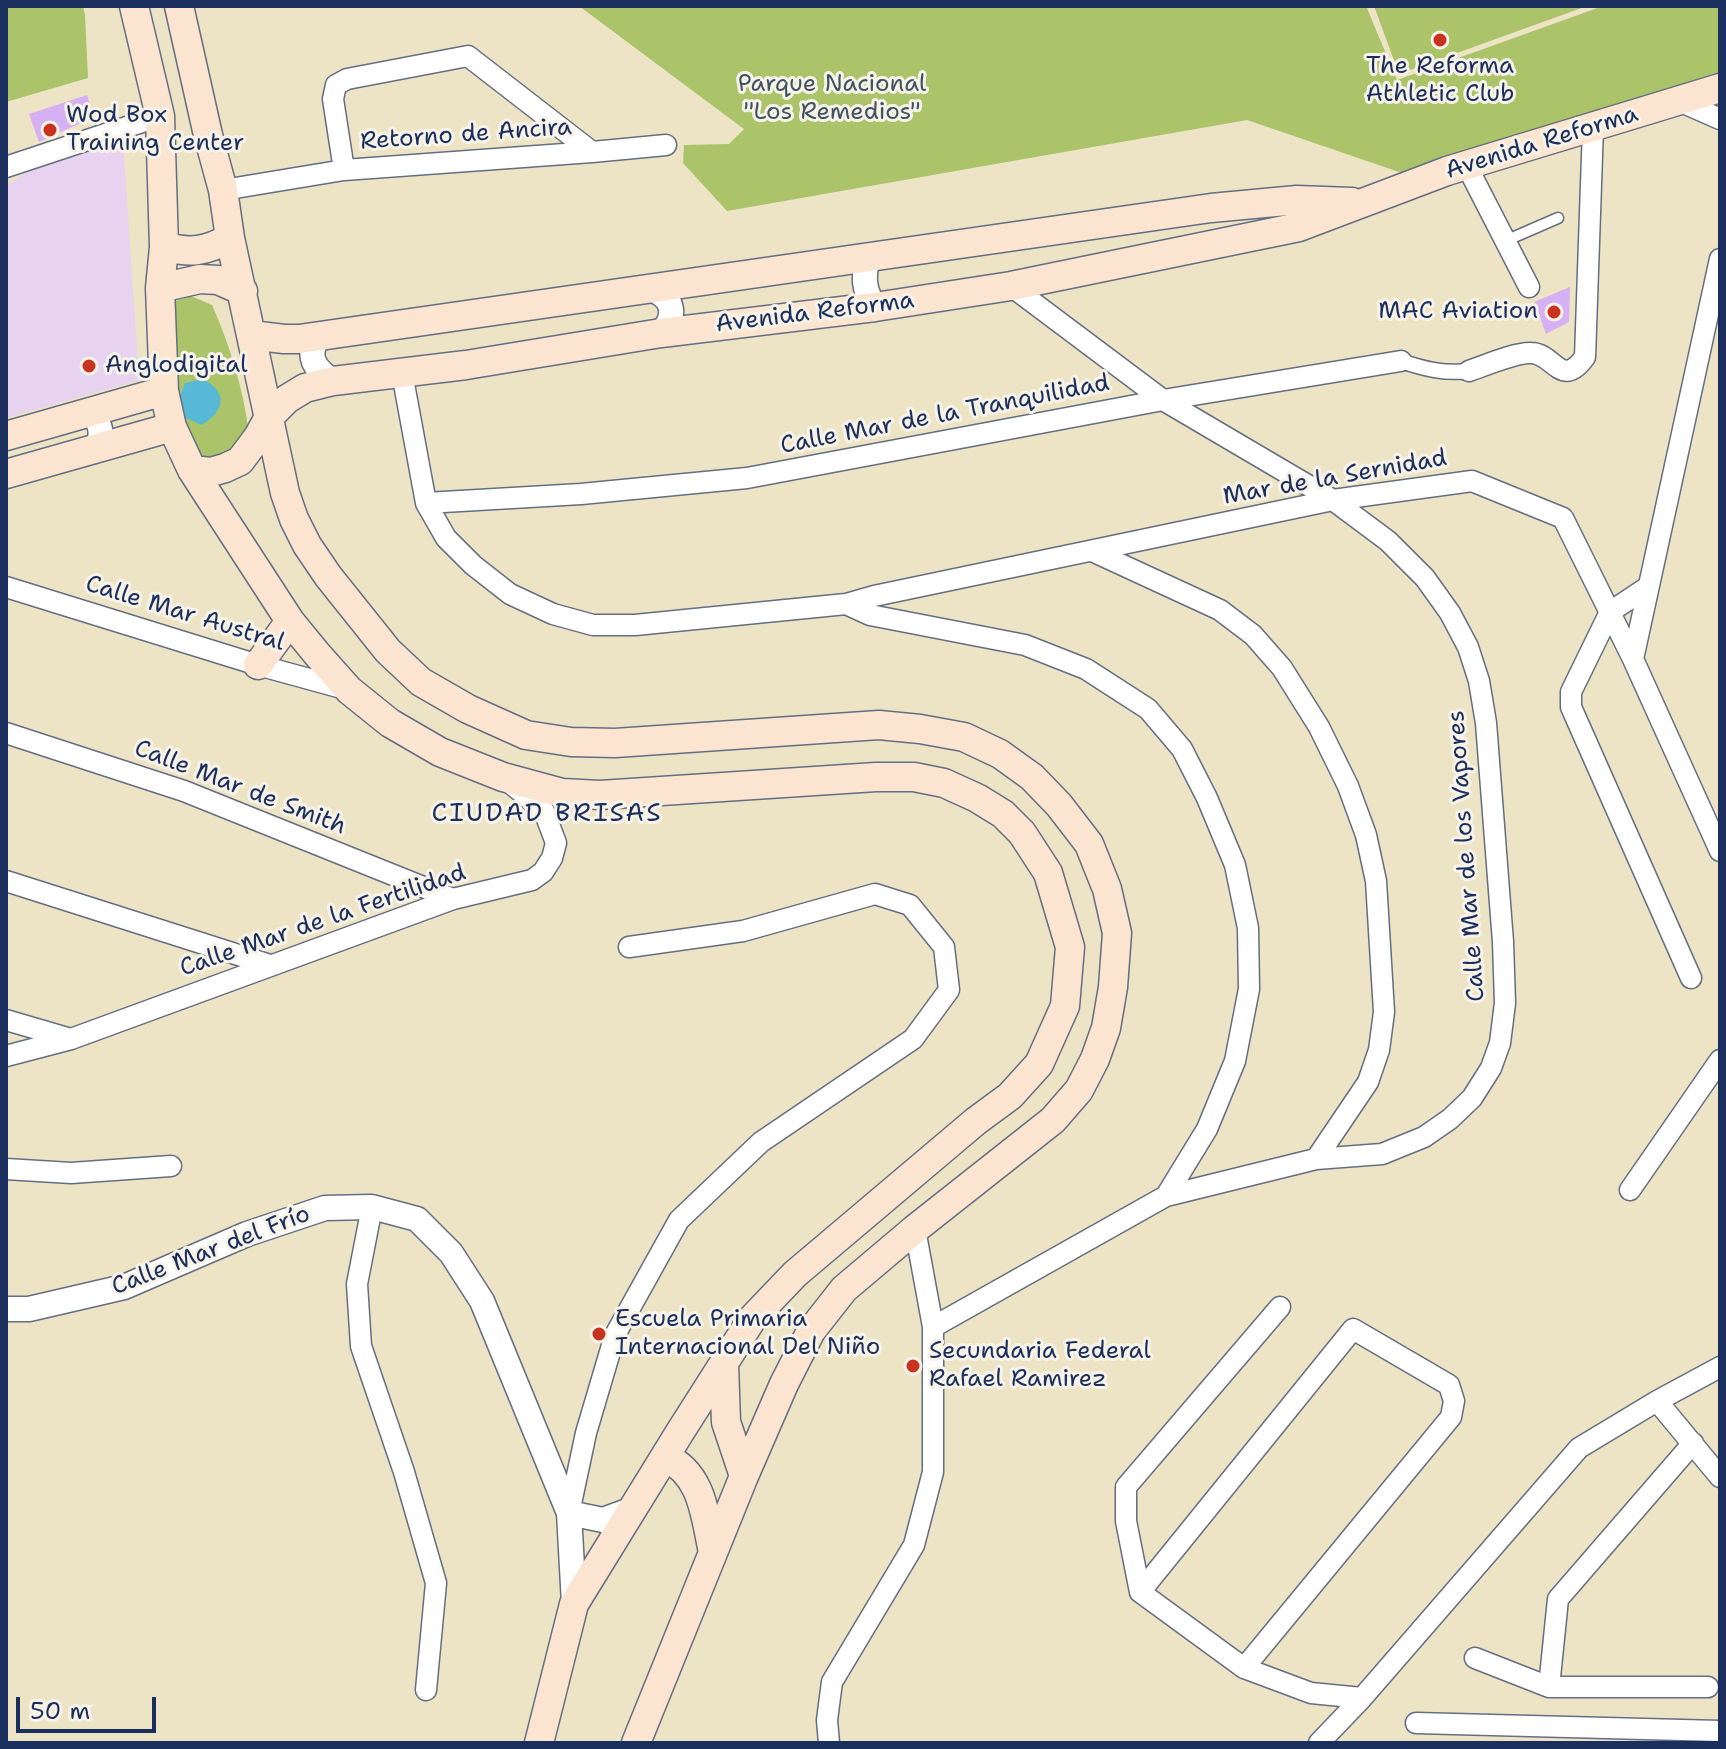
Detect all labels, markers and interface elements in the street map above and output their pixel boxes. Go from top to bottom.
marker: The Reforma Athletic Club [1431,31,1449,49]
place label: The Reforma Athletic Club [1366,53,1514,109]
park label: Parque Nacional "Los Remedios" [738,71,926,127]
street label: Avenida Reforma [1442,100,1642,186]
place label: Wod Box Training Center [66,102,244,158]
street label: Retorno de Ancira [359,113,573,157]
marker: Wod Box Training Center [41,121,59,139]
street label: Avenida Reforma [714,287,916,339]
place label: MAC Aviation [1378,298,1538,326]
marker: MAC Aviation [1545,303,1563,321]
place label: Anglodigital [105,352,247,380]
marker: Anglodigital [80,357,98,375]
street label: Calle Mar de la Tranquilidad [778,369,1112,461]
street label: Mar de la Sernidad [1221,444,1449,512]
street label: Calle Mar Austral [82,570,288,658]
street label: Calle Mar de los Vapores [1442,709,1492,1003]
street label: Calle Mar de Smith [130,734,350,842]
district label: CIUDAD BRISAS [431,798,663,830]
street label: Calle Mar de la Fertilidad [176,858,470,984]
street label: Calle Mar del Frío [108,1200,314,1302]
place label: Escuela Primaria Internacional Del Niño [615,1306,880,1362]
marker: Escuela Primaria Internacional Del Niño [590,1325,608,1343]
place label: Secundaria Federal Rafael Ramirez [929,1338,1151,1394]
marker: Secundaria Federal Rafael Ramirez [904,1357,922,1375]
scale bar [20,1681,160,1731]
text: 50 m [30,1695,90,1727]

